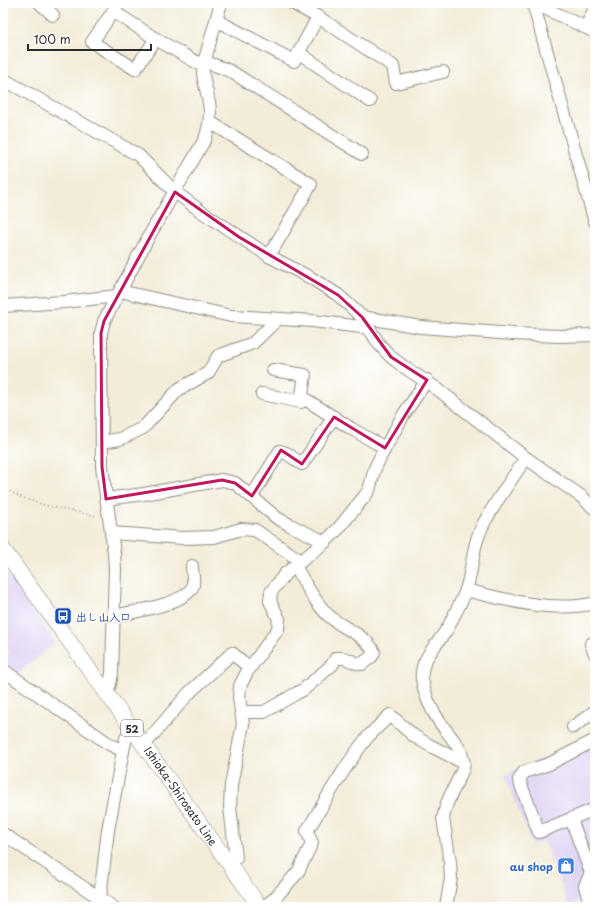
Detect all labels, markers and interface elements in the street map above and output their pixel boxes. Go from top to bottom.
scale bar [28,26,151,52]
text: 100 m [34,30,71,48]
bus stop icon: 出し山入口 [53,606,73,626]
place label: 出し山入口 [76,608,131,625]
road number: 52 [121,720,143,736]
street label: Ishioka-Shirosato Line [140,743,222,849]
shop icon: au shop [556,856,576,876]
place label: au shop [510,858,553,875]

